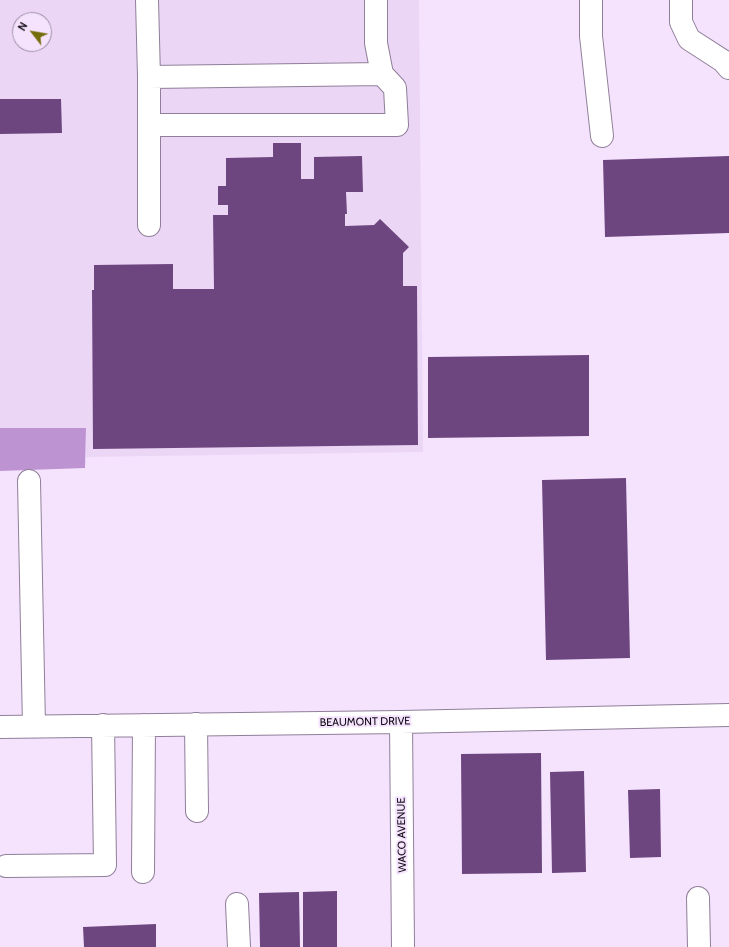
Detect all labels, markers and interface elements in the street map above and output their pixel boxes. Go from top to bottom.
north arrow [12,12,52,52]
text: N [15,19,31,33]
street label: BEAUMONT DRIVE [319,715,411,729]
street label: WACO AVENUE [395,797,409,873]

